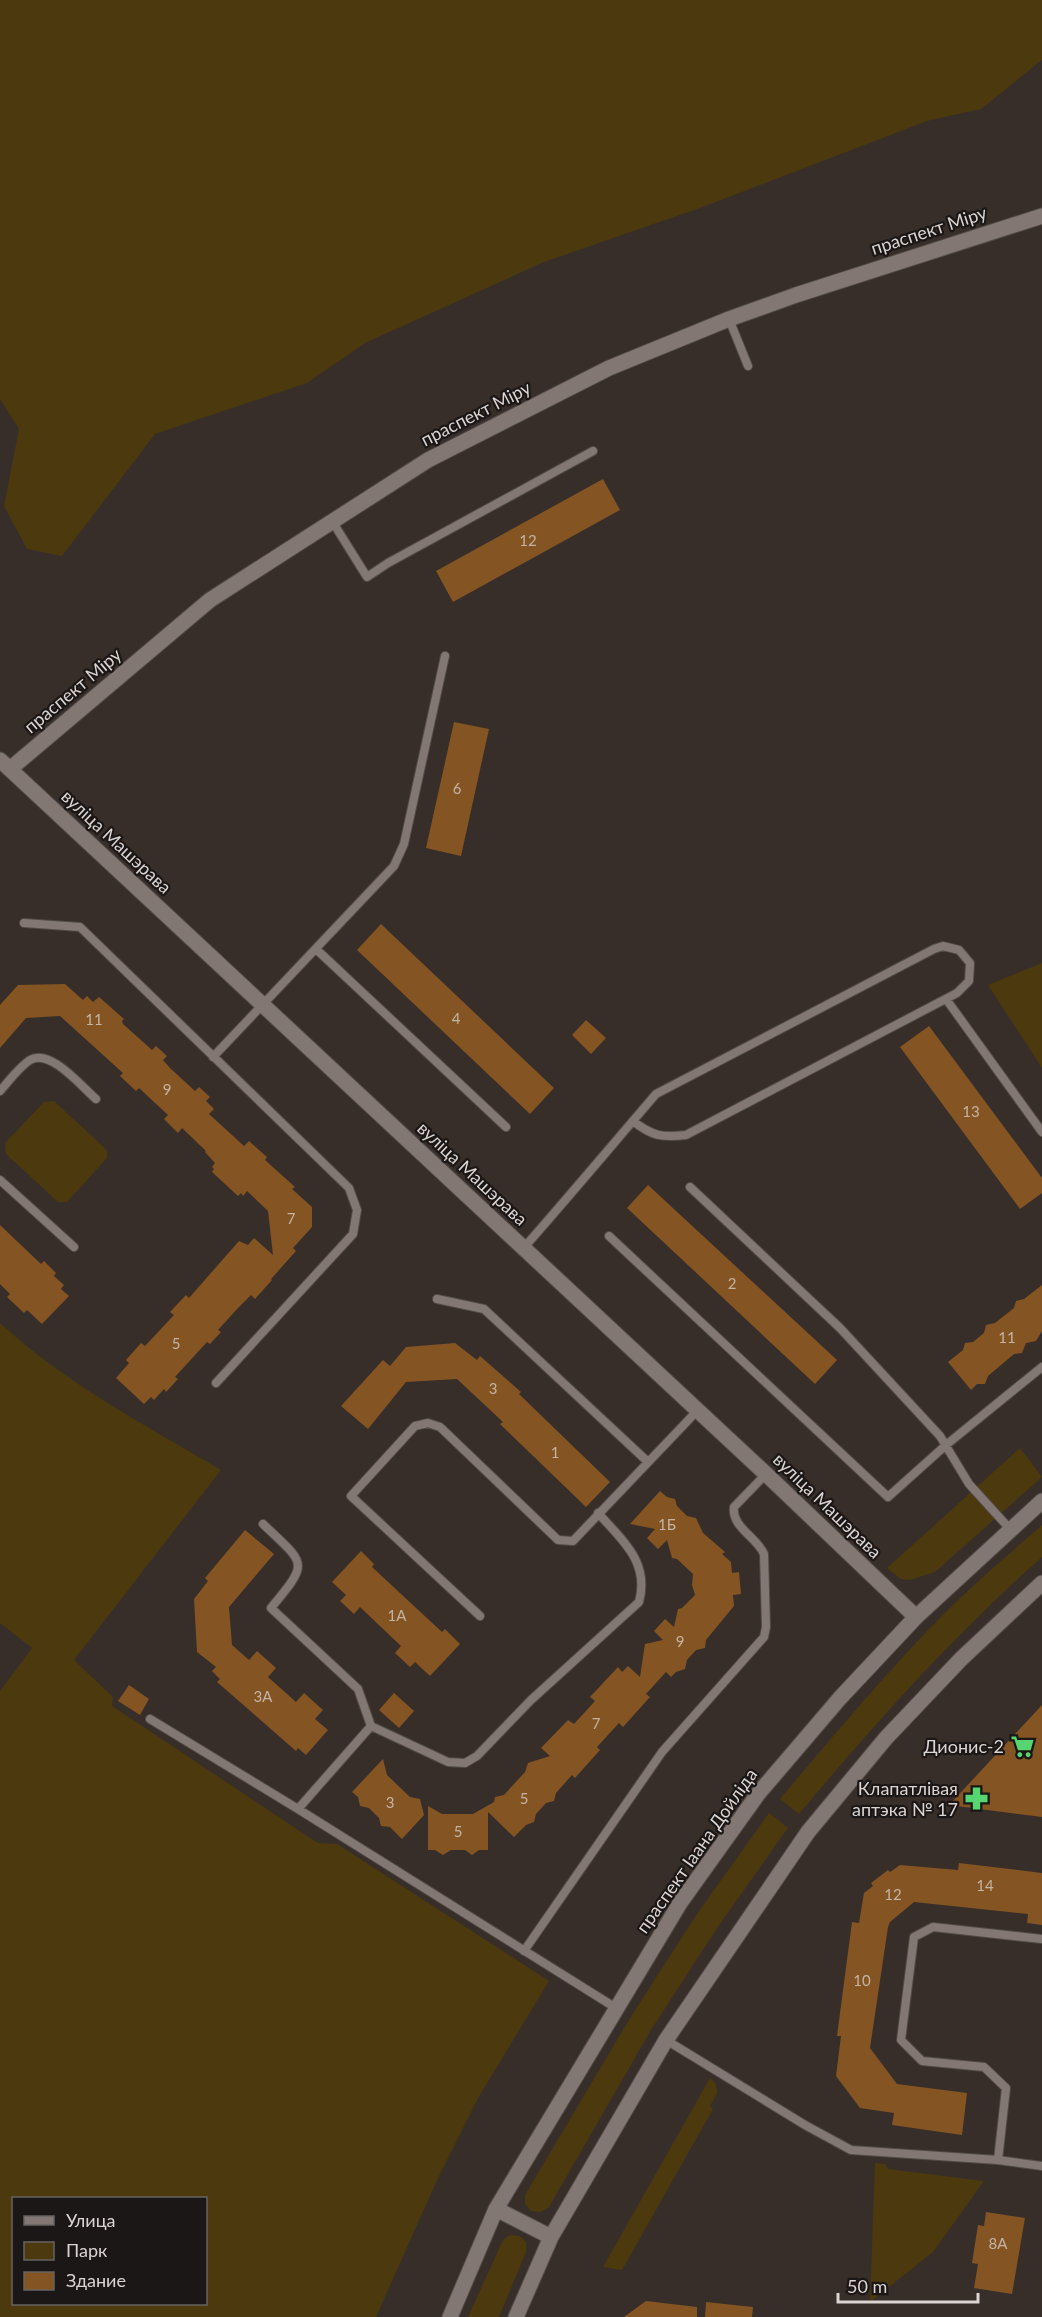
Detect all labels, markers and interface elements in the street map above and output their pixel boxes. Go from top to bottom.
street label: праспект Міру [868,201,990,259]
street label: праспект Міру [417,376,535,450]
house number: 12 [519,531,537,549]
street label: праспект Міру [19,643,126,737]
house number: 6 [453,779,462,797]
street label: вуліца Машэрава [57,785,176,898]
house number: 4 [452,1009,461,1027]
house number: 11 [85,1010,103,1028]
house number: 9 [163,1080,171,1098]
house number: 13 [962,1102,980,1120]
street label: вуліца Машэрава [413,1117,532,1230]
house number: 7 [287,1209,296,1227]
house number: 2 [728,1274,736,1292]
house number: 11 [998,1328,1016,1346]
house number: 5 [172,1334,180,1352]
house number: 3 [489,1379,497,1397]
house number: 1 [551,1443,559,1461]
street label: вуліца Машэрава [769,1448,886,1563]
house number: 1Б [658,1515,676,1533]
house number: 1А [388,1606,407,1624]
house number: 9 [676,1632,684,1650]
house number: 3А [254,1687,273,1705]
house number: 7 [592,1714,601,1732]
supermarket icon: Дионис-2 [1009,1734,1035,1760]
place label: Дионис-2 [923,1735,1004,1757]
street label: праспект Іаана Дойліда [631,1764,761,1937]
place label: Клапатлівая аптэка № 17 [852,1777,958,1820]
pharmacy icon: Клапатлівая аптэка № 17 [963,1786,989,1812]
house number: 5 [520,1789,528,1807]
house number: 3 [386,1793,394,1811]
house number: 5 [454,1822,462,1840]
house number: 14 [976,1876,994,1894]
house number: 12 [884,1885,902,1903]
house number: 10 [853,1971,871,1989]
legend [12,2197,207,2305]
text: Улица [66,2209,116,2231]
house number: 8А [989,2234,1008,2252]
text: Парк [66,2239,108,2261]
scale bar [838,2266,978,2304]
text: Здание [66,2269,126,2291]
text: 50 m [847,2275,887,2297]

